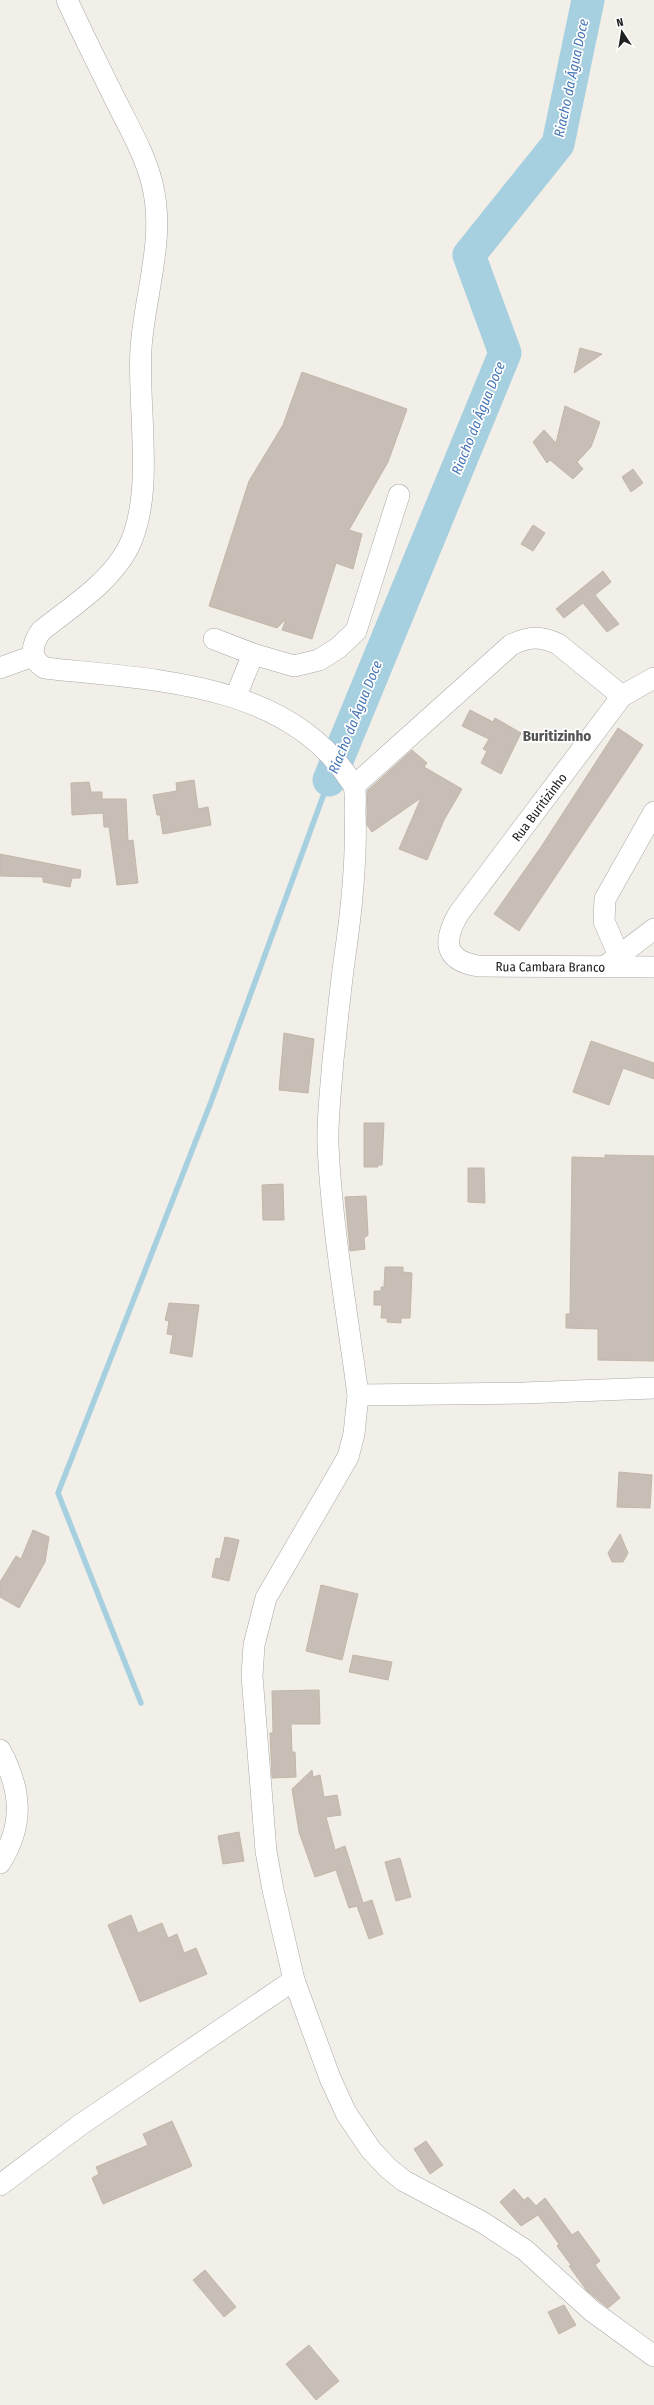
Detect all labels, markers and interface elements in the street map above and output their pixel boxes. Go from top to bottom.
north arrow [602,12,642,52]
text: N [615,16,625,30]
water label: Riacho da Água Doce [550,17,592,139]
water label: Riacho da Água Doce [447,358,509,477]
water label: Riacho da Água Doce [324,657,386,776]
district label: Buritizinho [523,727,591,745]
street label: Rua Buritizinho [509,770,570,844]
street label: Rua Cambara Branco [495,959,605,975]

